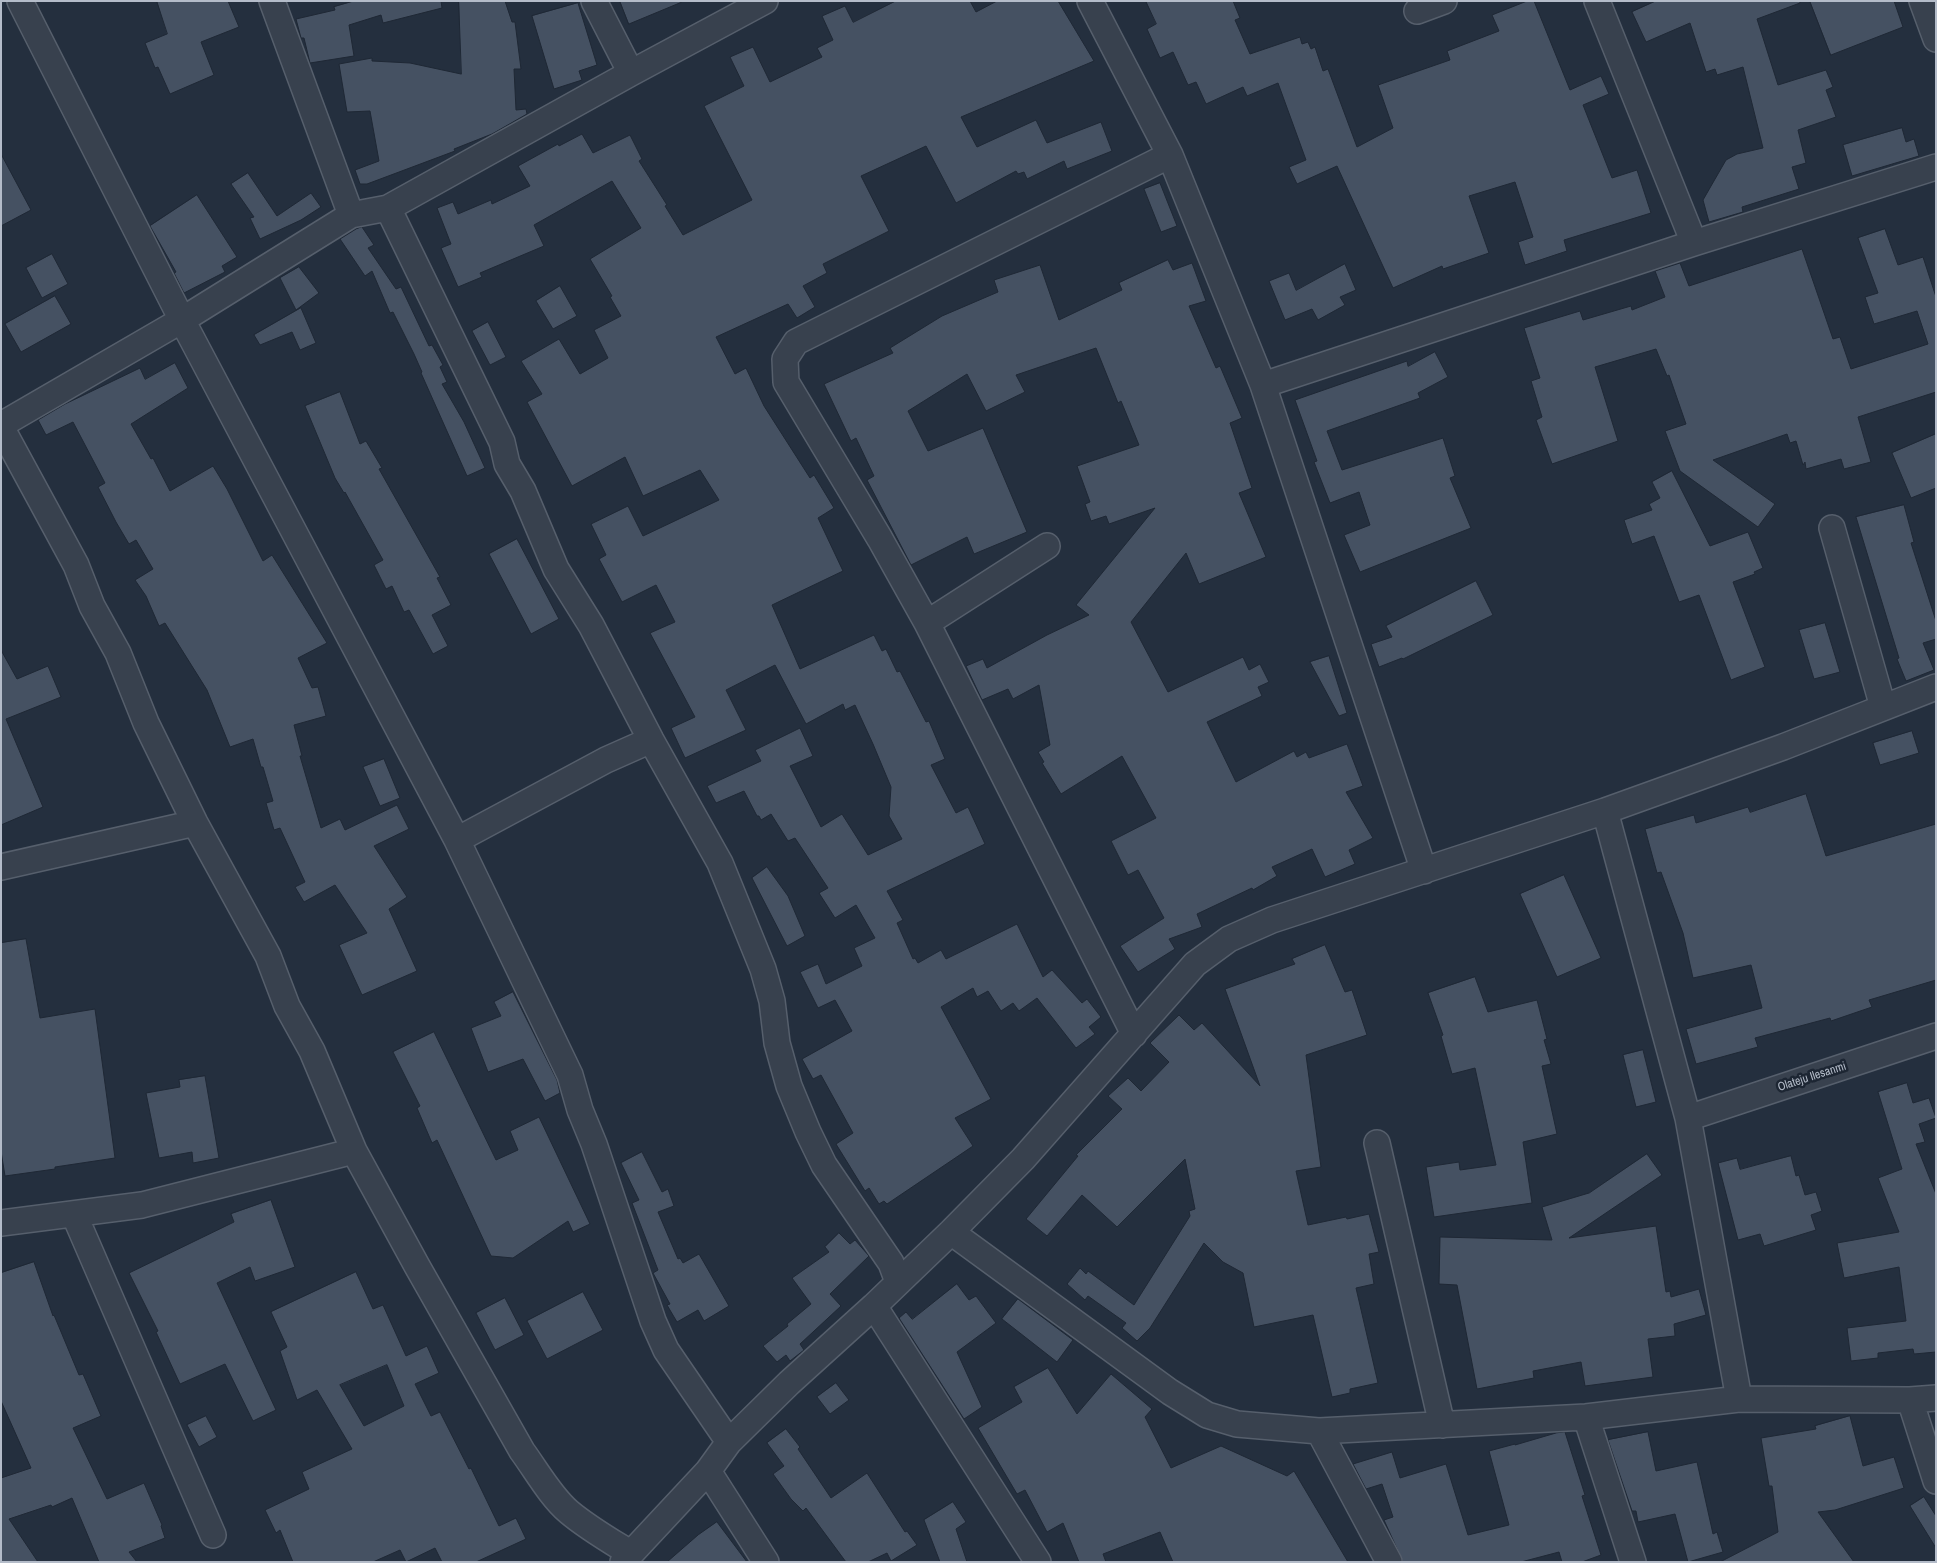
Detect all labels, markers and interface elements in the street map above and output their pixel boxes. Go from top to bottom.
street label: Olateju Ilesanmi [1776,1059,1848,1095]

